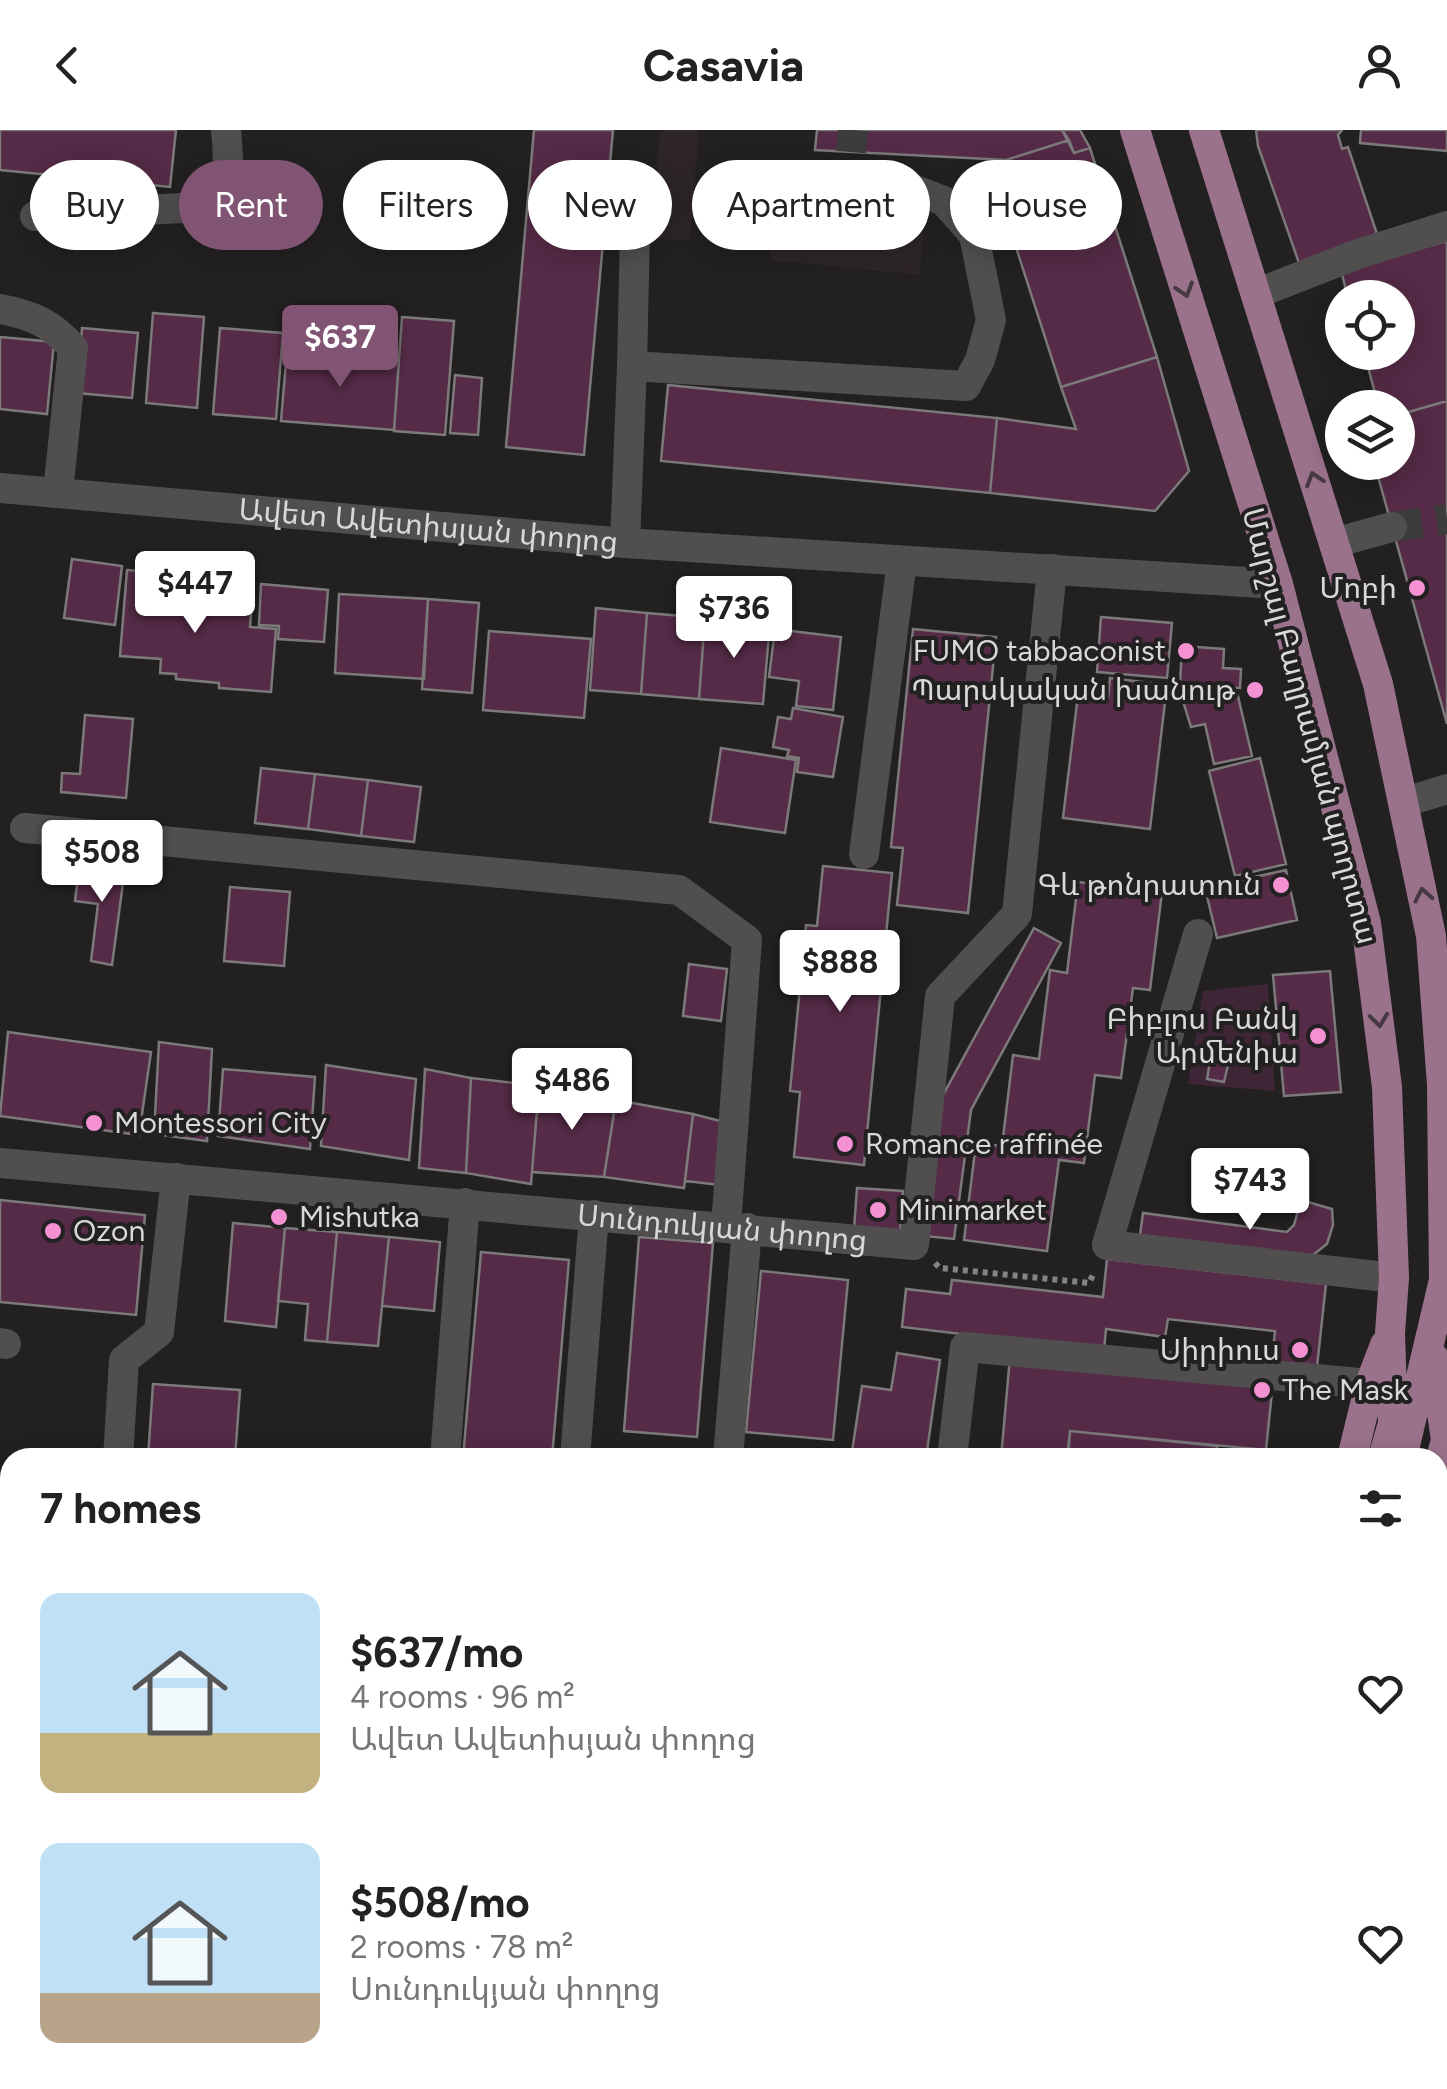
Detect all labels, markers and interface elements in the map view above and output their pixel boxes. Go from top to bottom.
icon: back [40,38,95,93]
text: Casavia [643,38,804,92]
icon: person [1352,38,1407,93]
chip: Buy [30,160,159,250]
chip: Rent [179,160,323,250]
chip: Filters [343,160,508,250]
chip: New [528,160,672,250]
chip: Apartment [692,160,930,250]
chip: House [950,160,1122,250]
map controls [1325,280,1415,480]
button: locate [1325,280,1415,370]
one-way arrow [1174,281,1194,298]
pin: $637 [281,305,399,390]
text: $637 [304,318,376,356]
button: layers [1325,390,1415,480]
one-way arrow [1305,472,1326,489]
street label: Ավետ Ավետիսյան փողոց [237,490,620,560]
street label: Մարշալ Բաղրամյան պողոտա [1234,504,1387,948]
pin: $447 [136,551,254,636]
text: $447 [157,564,233,602]
place label: Մոբի [1319,569,1397,606]
pin: $736 [675,576,793,661]
marker: Մոբի [1406,577,1428,599]
text: $736 [698,589,770,627]
place label: FUMO tabbaconist [913,632,1166,669]
marker: FUMO tabbaconist [1175,640,1197,662]
place label: Պարսկական խանութ [911,671,1236,708]
marker: Պարսկական խանութ [1244,679,1266,701]
pin: $508 [43,820,161,905]
text: $508 [64,833,140,871]
place label: Գև թոնրատուն [1037,866,1261,903]
marker: Գև թոնրատուն [1270,874,1292,896]
one-way arrow [1414,887,1435,904]
pin: $888 [781,930,899,1015]
text: $888 [802,943,878,981]
place label: Բիբլոս Բանկ Արմենիա [1107,1000,1298,1071]
one-way arrow [1367,1011,1388,1028]
marker: Բիբլոս Բանկ Արմենիա [1307,1025,1329,1047]
pin: $486 [513,1048,631,1133]
text: $486 [534,1061,610,1099]
place label: Montessori City [114,1104,327,1141]
marker: Montessori City [83,1112,105,1134]
place label: Romance raffinée [865,1125,1103,1162]
marker: Romance raffinée [834,1133,856,1155]
pin: $743 [1191,1148,1309,1233]
text: $743 [1213,1161,1287,1199]
place label: Minimarket [898,1191,1047,1228]
street label: Սունդուկյան փողոց [575,1196,869,1259]
place label: Mishutka [299,1198,420,1235]
marker: Minimarket [867,1199,889,1221]
marker: Mishutka [268,1206,290,1228]
place label: Ozon [73,1212,145,1249]
marker: Ozon [42,1220,64,1242]
place label: Սիրիուս [1159,1331,1280,1368]
marker: Սիրիուս [1289,1339,1311,1361]
place label: The Mask [1282,1371,1409,1408]
marker: The Mask [1251,1379,1273,1401]
icon: filters [1353,1481,1408,1536]
text: 7 homes [40,1483,201,1534]
text: $637/mo [350,1627,524,1678]
icon: home [120,1633,240,1753]
icon: heart [1353,1666,1408,1721]
text: 4 rooms · 96 m² [350,1678,575,1716]
text: Ավետ Ավետիսյան փողոց [350,1720,756,1758]
text: $508/mo [350,1877,530,1928]
icon: home [120,1883,240,2003]
icon: heart [1353,1916,1408,1971]
text: 2 rooms · 78 m² [350,1928,573,1966]
text: Սունդուկյան փողոց [350,1970,660,2008]

